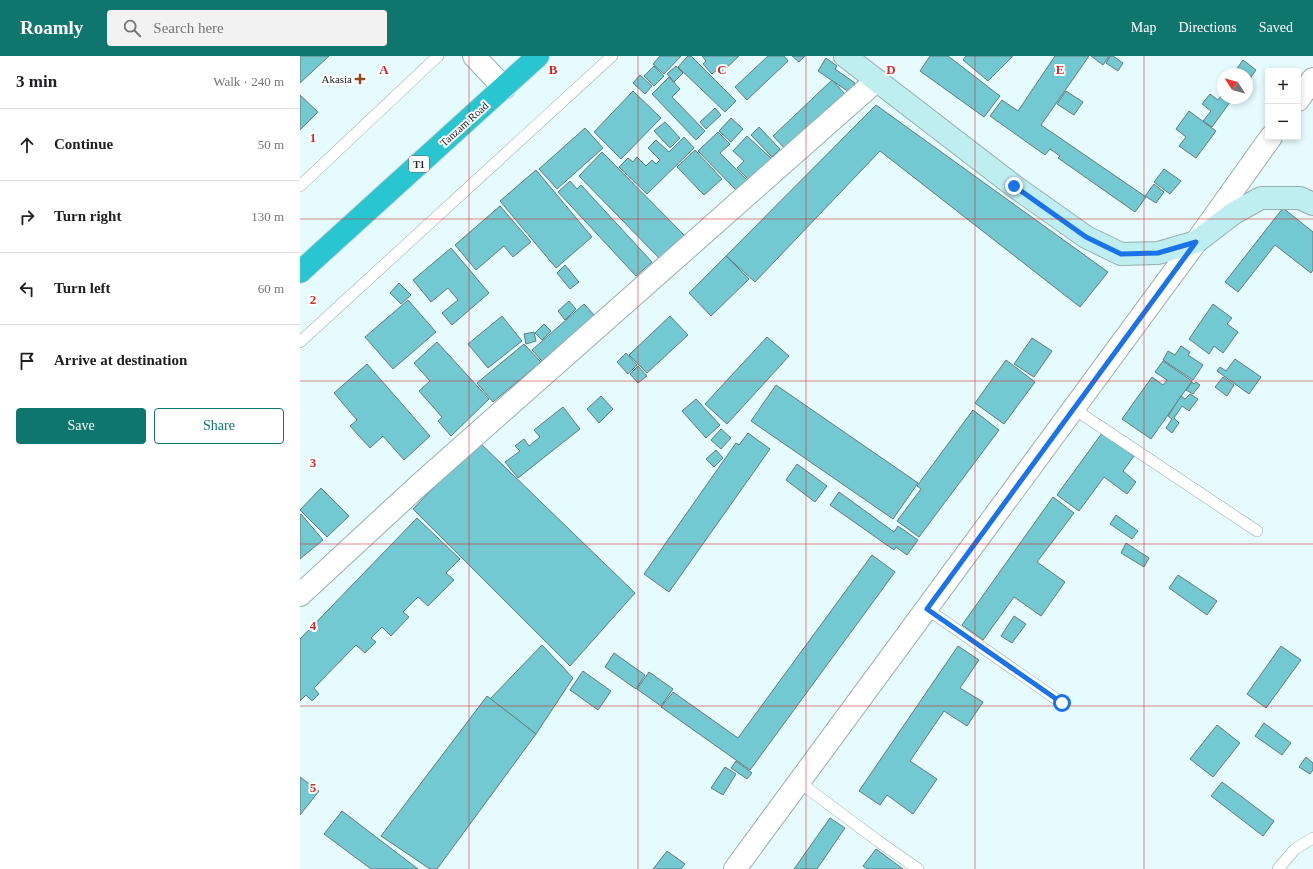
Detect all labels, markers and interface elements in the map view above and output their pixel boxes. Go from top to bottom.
search box [107,10,387,46]
text: Roamly [20,17,83,38]
icon: search [121,17,143,39]
text: Search here [153,20,224,36]
text: Map [1131,20,1156,35]
text: Directions [1178,20,1237,35]
text: Saved [1259,20,1293,35]
text: A [379,62,389,77]
text: B [549,62,558,77]
text: C [717,62,727,77]
text: D [886,62,896,77]
text: E [1056,62,1064,77]
north arrow [1217,68,1253,104]
map controls [1265,68,1301,140]
button: + [1265,68,1301,104]
text: 3 min [16,72,57,91]
place label: Akasia [321,73,352,85]
text: Walk · 240 m [213,74,284,89]
marker: Akasia [355,74,365,84]
street label: Tanzam Road [437,99,491,149]
button: − [1265,104,1301,140]
text: 1 [310,130,316,145]
icon: ahead [16,134,38,156]
text: Continue [54,136,113,152]
text: 50 m [258,137,284,152]
road number: T1 [409,156,429,172]
route end [1005,177,1023,195]
icon: right [16,206,38,228]
text: Turn right [54,208,121,224]
text: 130 m [251,209,284,224]
icon: left [16,278,38,300]
text: Turn left [54,280,111,296]
text: 60 m [258,281,284,296]
text: 2 [310,292,316,307]
icon: arrive [16,350,38,372]
text: Arrive at destination [54,352,187,368]
button: Save [16,408,146,444]
button: Share [154,408,284,444]
text: 3 [310,455,317,470]
text: 4 [310,618,317,633]
route start [1053,694,1071,712]
text: 5 [310,780,317,795]

